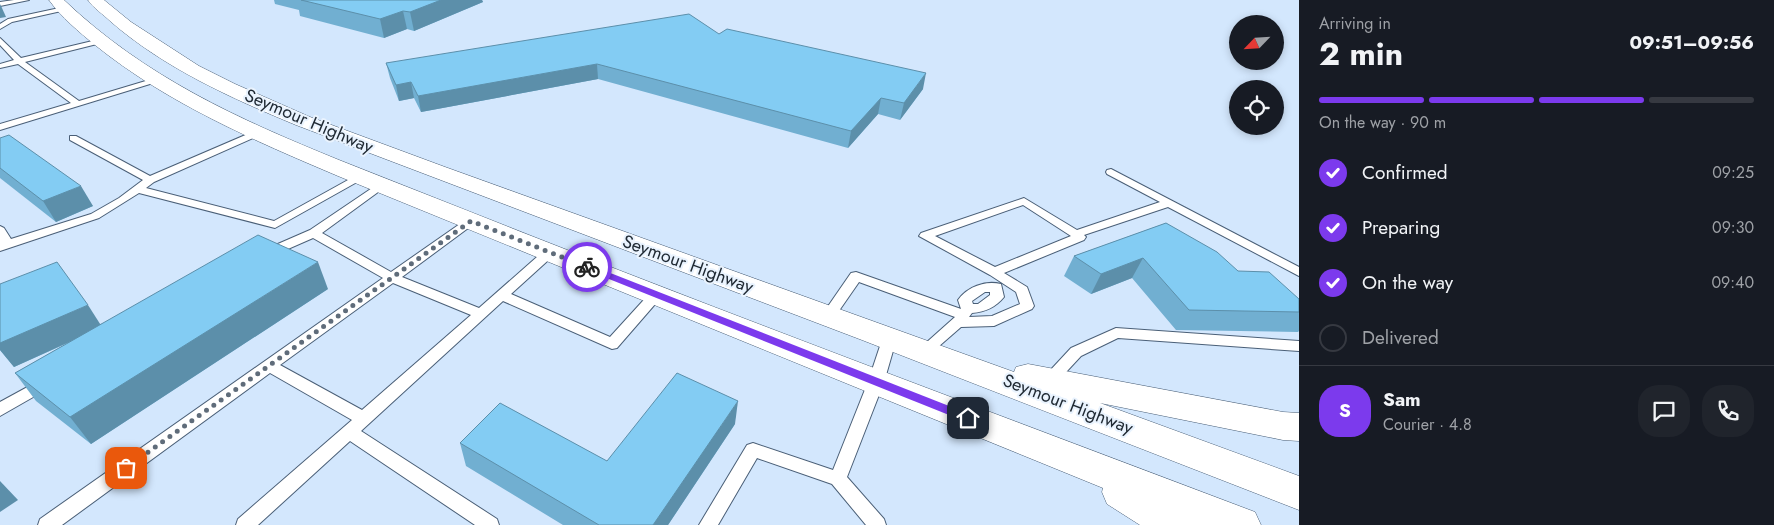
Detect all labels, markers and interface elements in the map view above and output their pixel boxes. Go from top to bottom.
text: Arriving in [1319,12,1391,35]
north arrow [1229,15,1284,70]
map controls [1229,15,1284,135]
text: 09:51–09:56 [1629,29,1754,56]
text: 2 min [1319,31,1403,77]
button: locate [1229,80,1284,135]
street label: Seymour Highway [241,82,377,160]
text: On the way · 90 m [1319,111,1446,134]
icon: check [1319,159,1347,187]
text: Confirmed [1362,159,1448,186]
text: 09:25 [1712,161,1754,184]
icon: check [1319,214,1347,242]
text: Preparing [1362,214,1440,241]
text: 09:30 [1712,216,1754,239]
street label: Seymour Highway [619,228,757,300]
courier [562,242,612,292]
icon: bike [573,253,601,281]
icon: check [1319,269,1347,297]
text: On the way [1362,269,1453,296]
text: 09:40 [1711,271,1754,294]
text: Delivered [1362,324,1439,351]
street label: Seymour Highway [999,367,1137,441]
button: chat [1638,385,1690,437]
button: phone [1702,385,1754,437]
text: Sam [1383,386,1421,413]
pin [947,397,989,439]
text: S [1339,397,1351,424]
icon: home [954,404,982,432]
text: Courier · 4.8 [1383,413,1472,436]
pin [105,447,147,489]
icon: bag [112,454,140,482]

